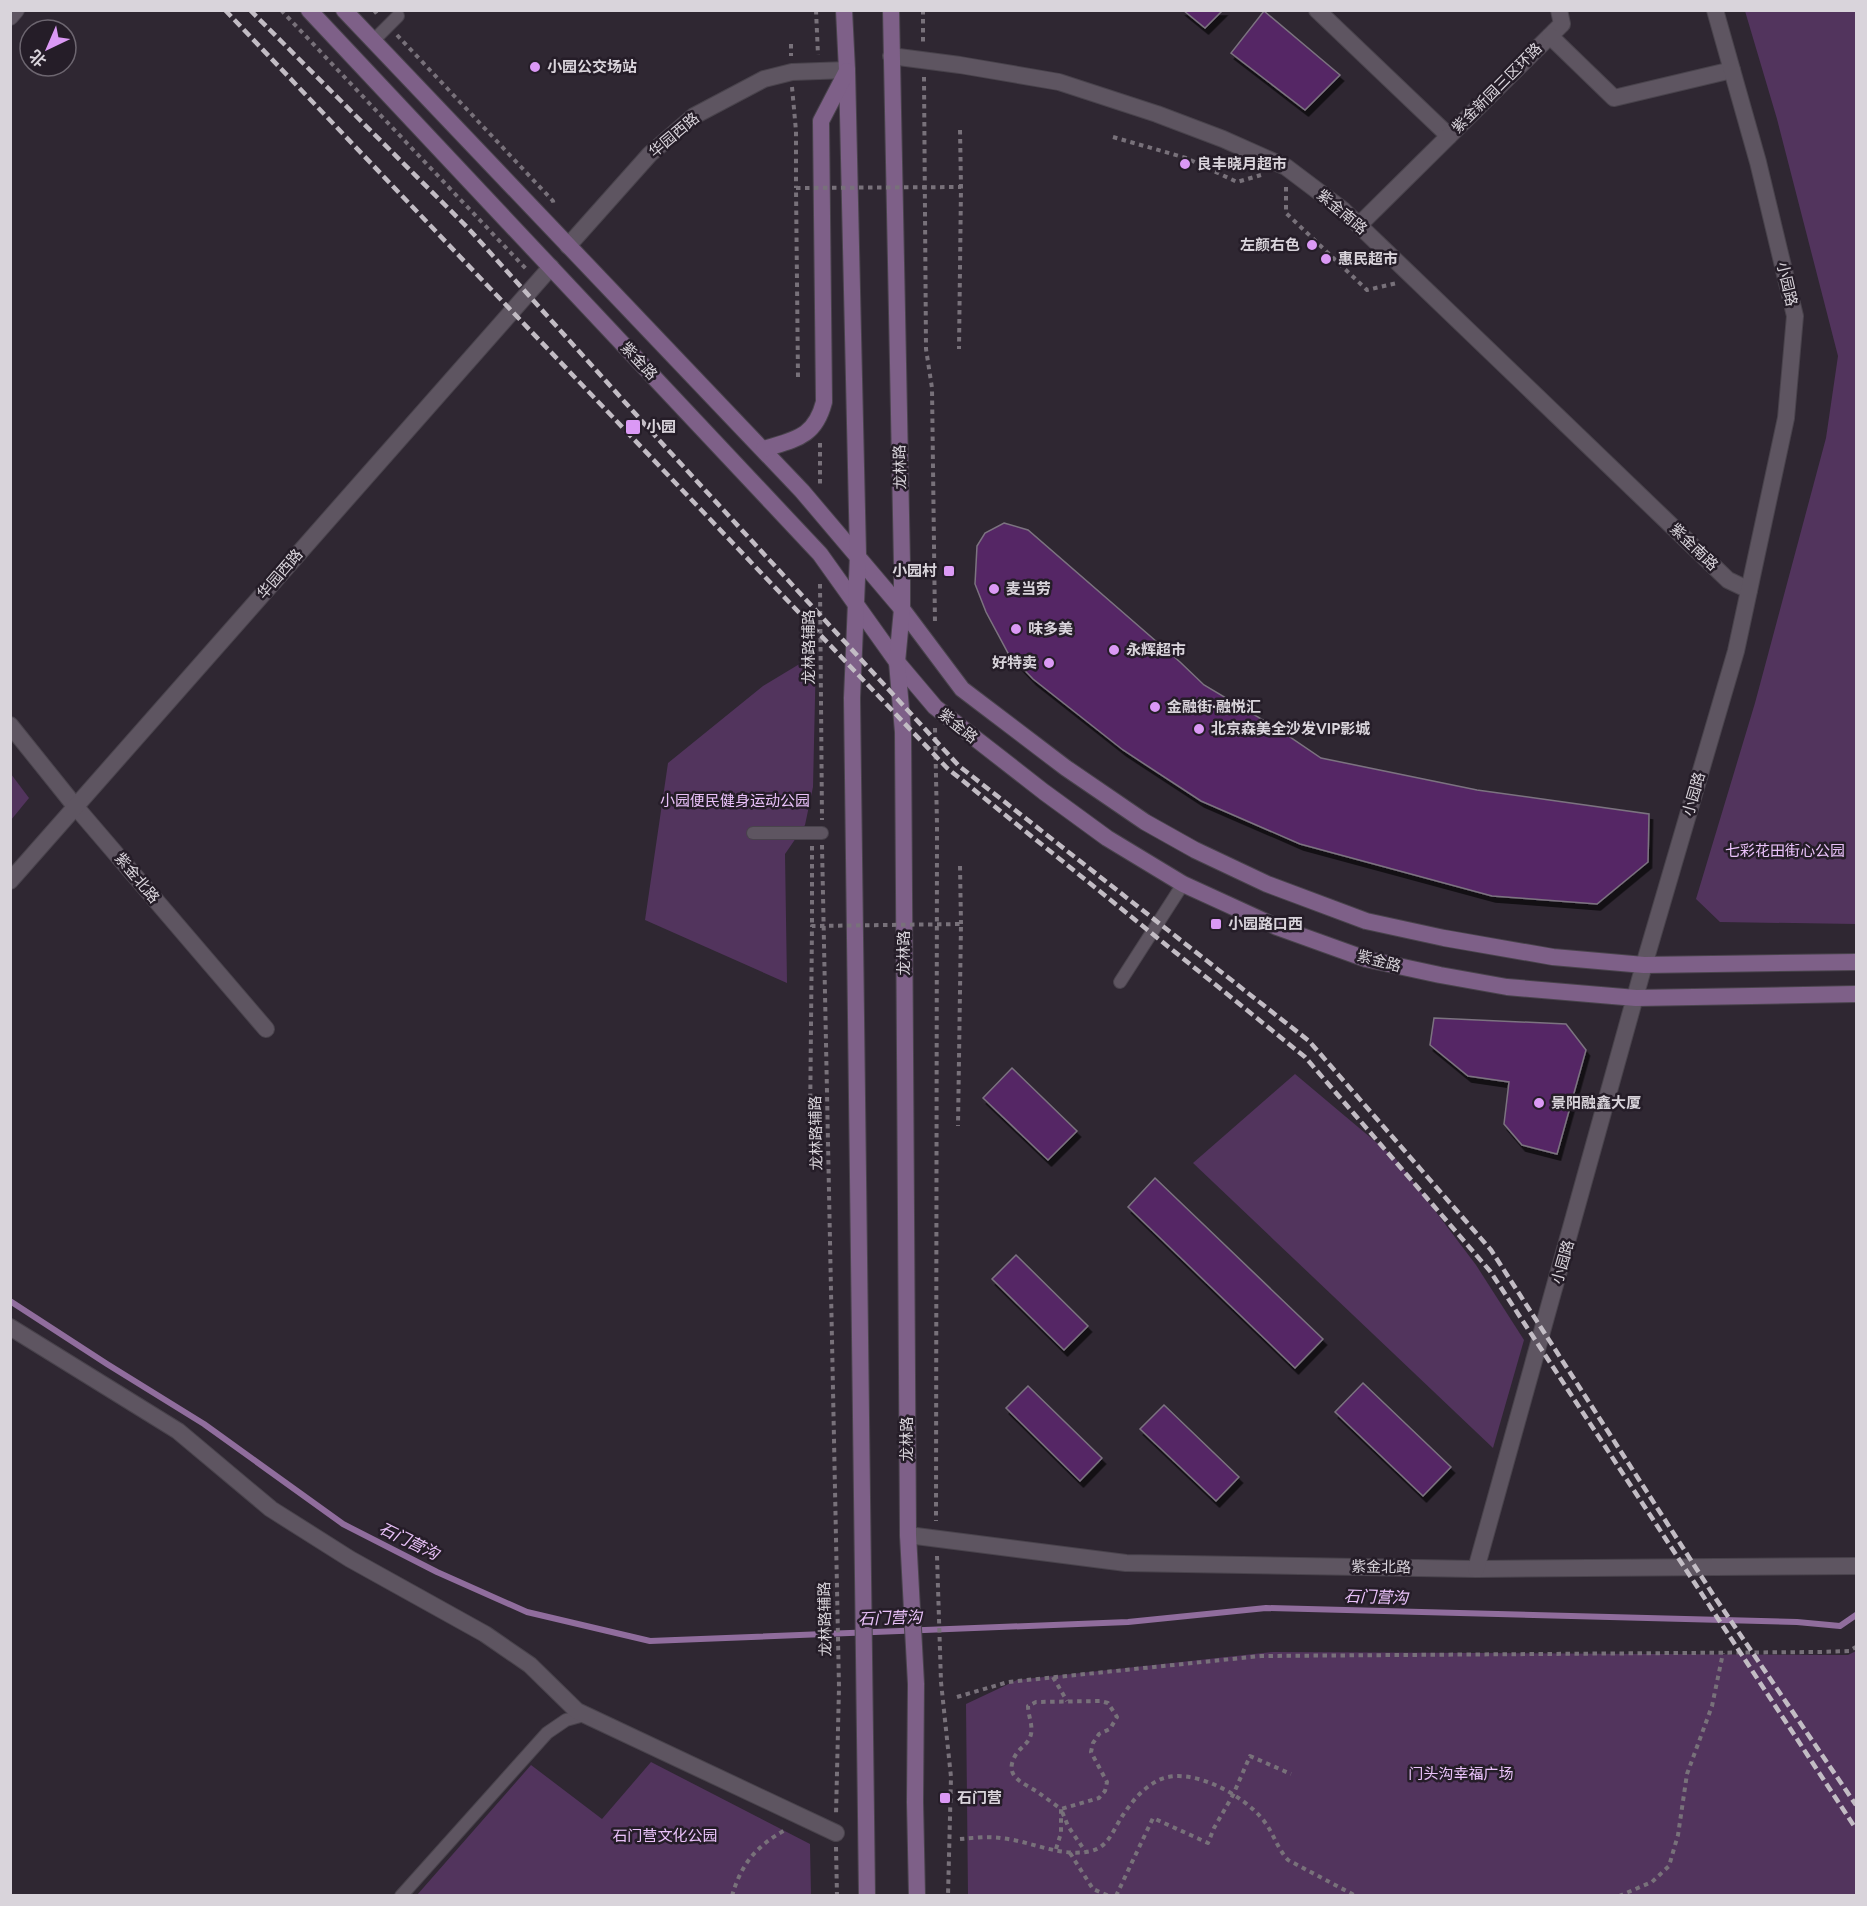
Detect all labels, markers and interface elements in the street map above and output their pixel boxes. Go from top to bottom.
north arrow [18,18,78,78]
street label: 紫金新园三区环路 [1448,39,1546,137]
text: 北 [26,46,50,71]
place label: 小园公交场站 [547,58,637,76]
marker: 小园公交场站 [528,60,542,74]
street label: 华园西路 [645,109,703,161]
place label: 良丰晓月超市 [1197,155,1287,173]
marker: 良丰晓月超市 [1178,157,1192,171]
street label: 紫金南路 [1313,186,1371,238]
place label: 左颜右色 [1240,236,1300,254]
marker: 左颜右色 [1305,238,1319,252]
place label: 惠民超市 [1338,250,1398,268]
marker: 惠民超市 [1319,252,1333,266]
street label: 小园路 [1773,260,1801,308]
street label: 紫金路 [617,338,661,384]
marker: 小园 [624,418,642,436]
place label: 小园 [646,418,676,436]
street label: 龙林路 [891,444,909,490]
street label: 紫金南路 [1666,520,1722,574]
street label: 华园西路 [254,545,306,603]
place label: 小园村 [892,562,937,580]
marker: 小园村 [942,564,956,578]
place label: 麦当劳 [1006,580,1051,598]
marker: 麦当劳 [987,582,1001,596]
street label: 龙林路辅路 [800,609,818,685]
place label: 味多美 [1028,620,1073,638]
marker: 味多美 [1009,622,1023,636]
place label: 永辉超市 [1126,641,1186,659]
marker: 永辉超市 [1107,643,1121,657]
place label: 好特卖 [992,654,1037,672]
marker: 好特卖 [1042,656,1056,670]
place label: 金融街·融悦汇 [1167,698,1261,716]
marker: 金融街·融悦汇 [1148,700,1162,714]
street label: 紫金路 [935,705,981,747]
place label: 北京森美全沙发VIP影城 [1211,720,1370,738]
marker: 北京森美全沙发VIP影城 [1192,722,1206,736]
street label: 小园路 [1679,770,1709,818]
park label: 小园便民健身运动公园 [660,792,810,810]
park label: 七彩花田街心公园 [1725,842,1845,860]
street label: 紫金北路 [111,849,163,907]
place label: 小园路口西 [1228,915,1303,933]
marker: 小园路口西 [1209,917,1223,931]
street label: 龙林路 [895,930,913,976]
street label: 紫金路 [1355,946,1403,976]
place label: 景阳融鑫大厦 [1551,1094,1641,1112]
street label: 龙林路辅路 [806,1095,826,1171]
marker: 景阳融鑫大厦 [1532,1096,1546,1110]
street label: 小园路 [1548,1238,1578,1286]
street label: 龙林路 [898,1416,916,1462]
water label: 石门营沟 [376,1518,444,1564]
street label: 紫金北路 [1351,1557,1411,1577]
street label: 龙林路辅路 [815,1581,835,1657]
water label: 石门营沟 [1344,1586,1410,1608]
water label: 石门营沟 [858,1607,924,1629]
park label: 门头沟幸福广场 [1408,1765,1514,1783]
place label: 石门营 [957,1789,1002,1807]
marker: 石门营 [938,1791,952,1805]
park label: 石门营文化公园 [612,1827,718,1845]

